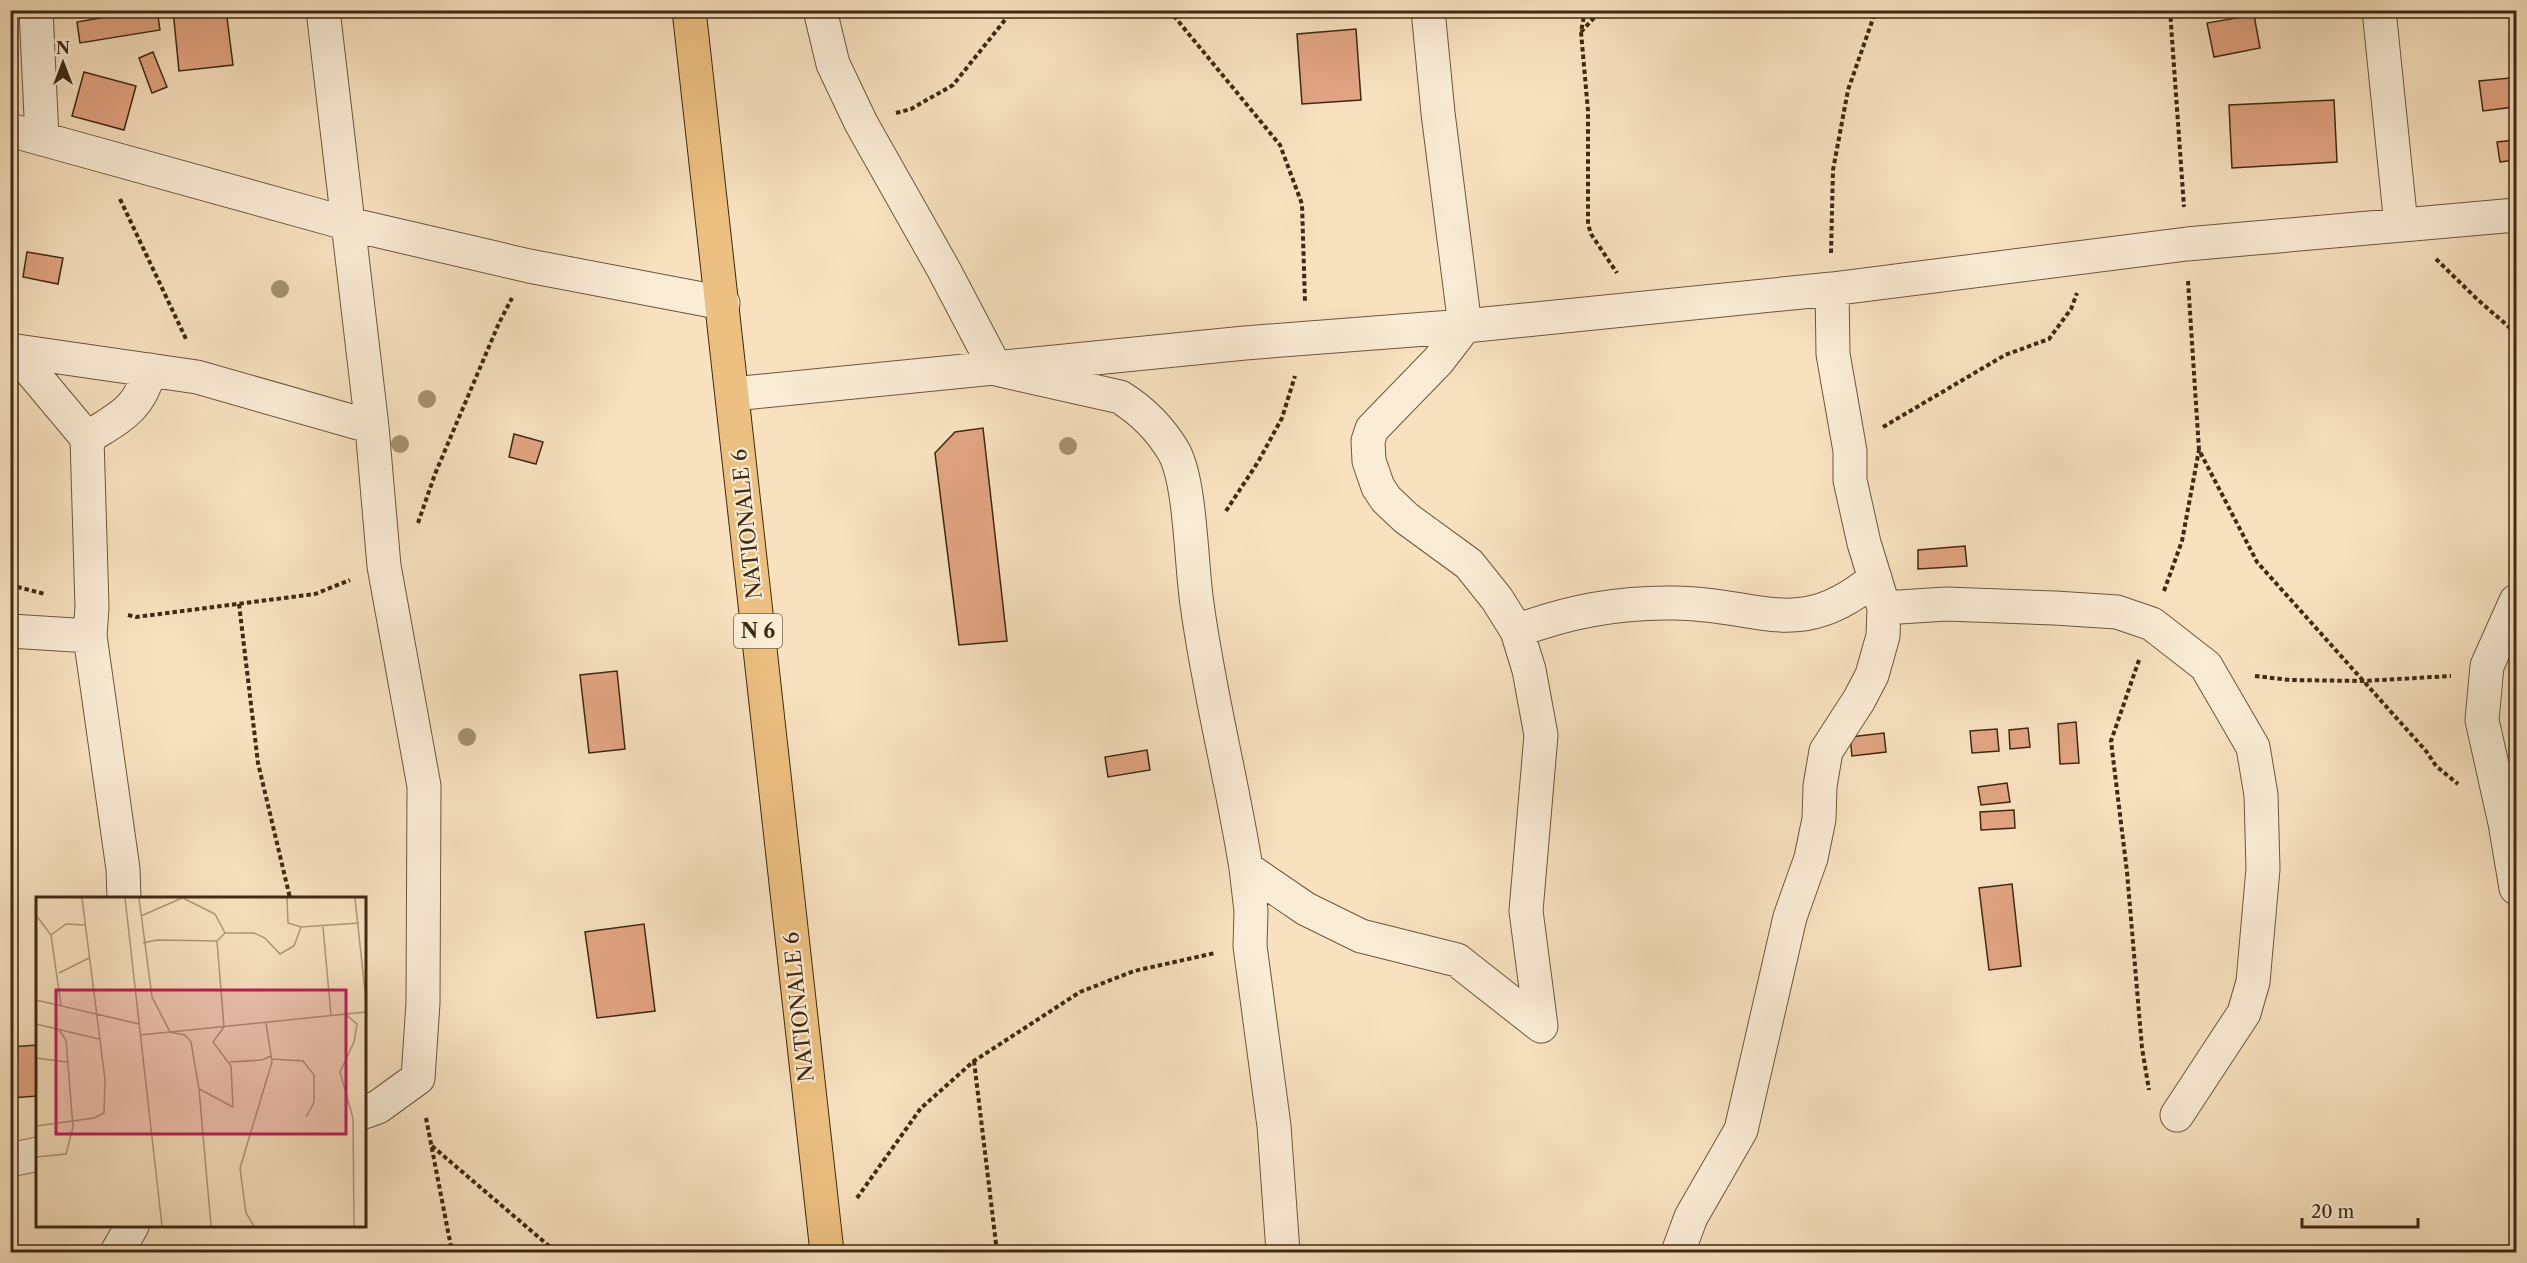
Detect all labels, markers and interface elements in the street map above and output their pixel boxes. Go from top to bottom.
north arrow [33,33,93,93]
text: N [56,38,70,58]
street label: NATIONALE 6 [726,448,767,600]
road number: N 6 [734,614,782,648]
inset map [36,897,366,1227]
street label: NATIONALE 6 [778,931,819,1083]
scale bar [2302,1191,2418,1229]
text: 20 m [2311,1201,2355,1223]

